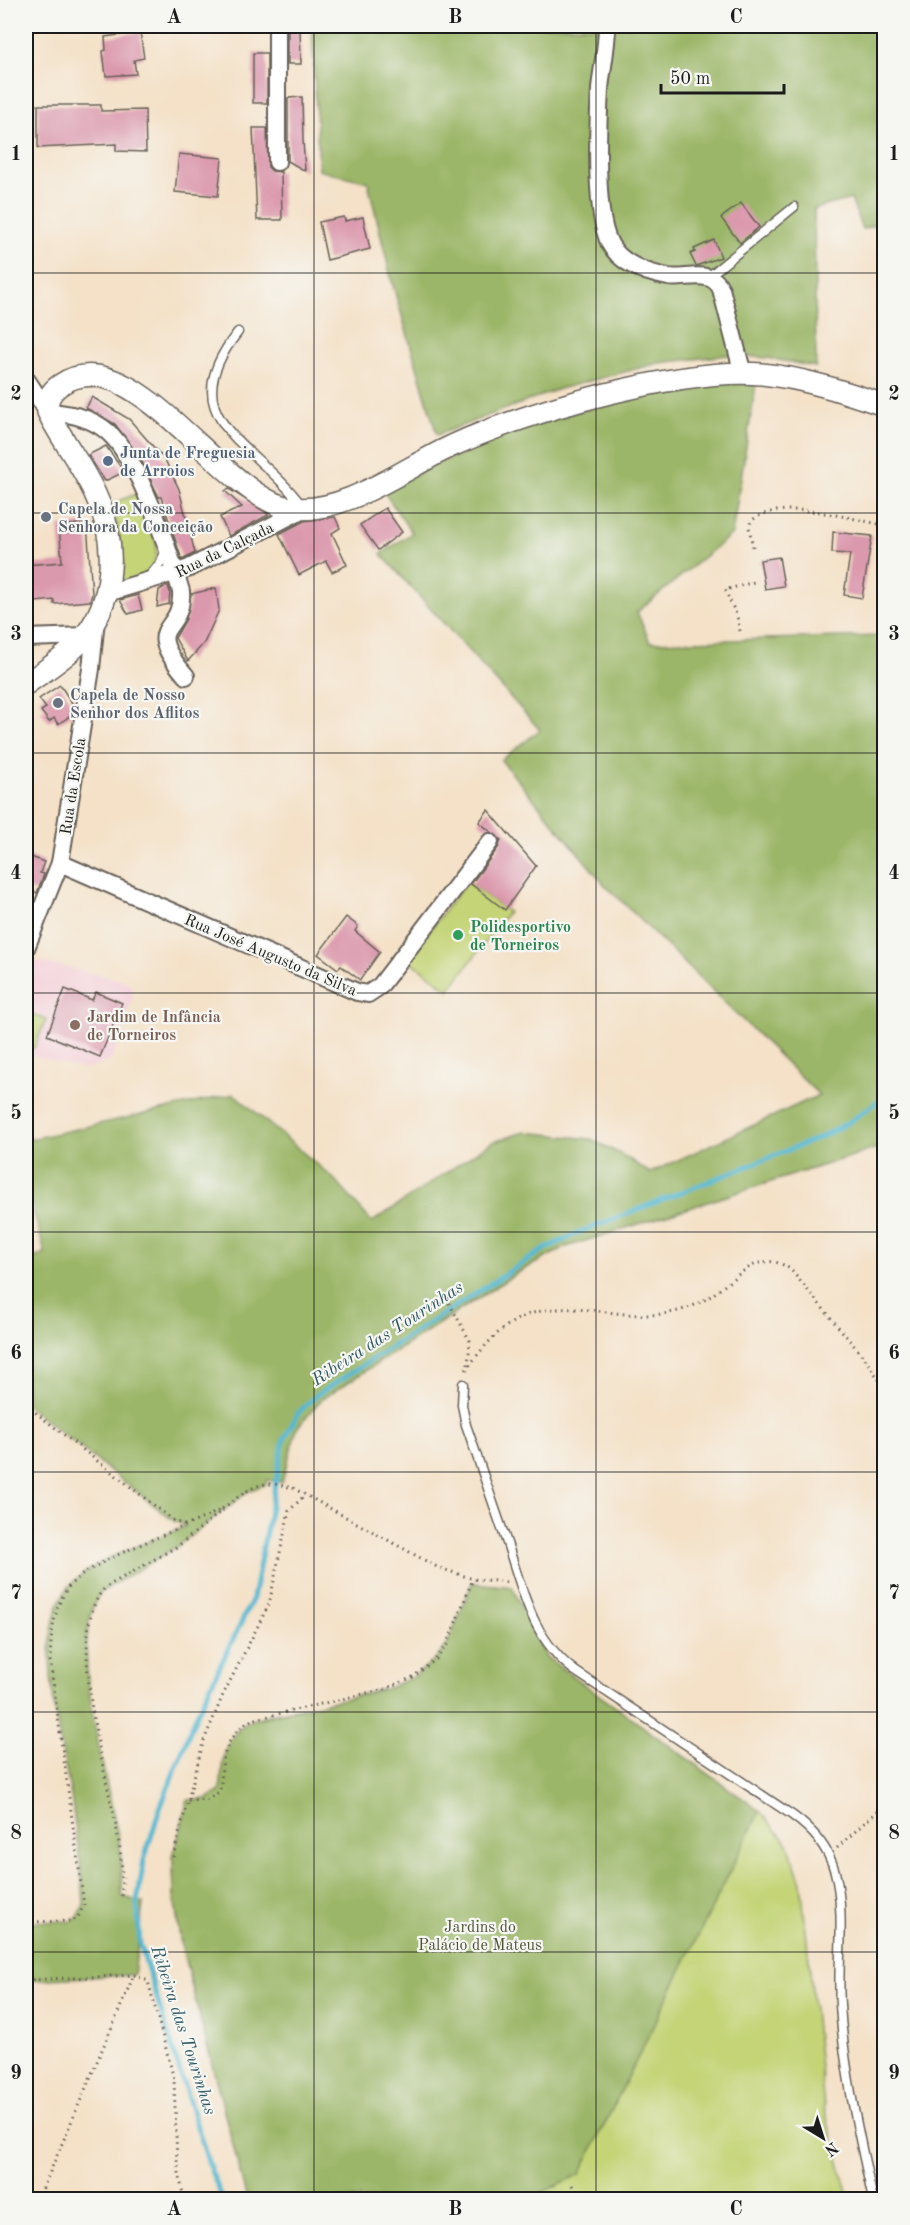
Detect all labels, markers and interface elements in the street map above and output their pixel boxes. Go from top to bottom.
text: A [166,8,182,28]
text: B [448,8,462,28]
text: C [729,8,743,28]
scale bar [661,57,784,95]
text: 50 m [670,70,710,88]
text: 1 [10,145,22,165]
text: 1 [888,145,900,165]
text: 2 [10,385,22,405]
text: 2 [888,385,900,405]
place label: Junta de Freguesia de Arroios [120,446,256,480]
marker: Junta de Freguesia de Arroios [101,454,115,468]
place label: Capela de Nossa Senhora da Conceição [58,502,213,536]
marker: Capela de Nossa Senhora da Conceição [39,510,53,524]
street label: Rua da Calçada [173,520,277,581]
text: 3 [10,625,22,645]
text: 3 [888,625,900,645]
place label: Capela de Nosso Senhor dos Aflitos [70,688,200,722]
marker: Capela de Nosso Senhor dos Aflitos [51,696,65,710]
street label: Rua da Escola [58,736,90,836]
text: 4 [10,864,22,884]
text: 4 [888,864,900,884]
street label: Rua José Augusto da Silva [182,912,359,1000]
place label: Polidesportivo de Torneiros [470,920,571,954]
marker: Polidesportivo de Torneiros [451,928,465,942]
place label: Jardim de Infância de Torneiros [87,1010,221,1044]
marker: Jardim de Infância de Torneiros [68,1018,82,1032]
text: 5 [10,1103,22,1124]
text: 5 [888,1103,900,1124]
water label: Ribeira das Tourinhas [308,1278,467,1390]
text: 6 [10,1344,22,1364]
text: 6 [888,1344,900,1364]
text: 7 [10,1584,22,1604]
text: 7 [888,1584,900,1604]
text: 8 [10,1824,22,1844]
text: 8 [888,1824,900,1844]
park label: Jardins do Palácio de Mateus [418,1920,542,1954]
water label: Ribeira das Tourinhas [147,1943,219,2118]
text: 9 [10,2064,22,2084]
text: 9 [888,2064,900,2084]
north arrow [793,2108,853,2168]
text: N [821,2138,841,2159]
text: A [166,2200,182,2220]
text: B [448,2200,462,2220]
text: C [729,2200,743,2220]

